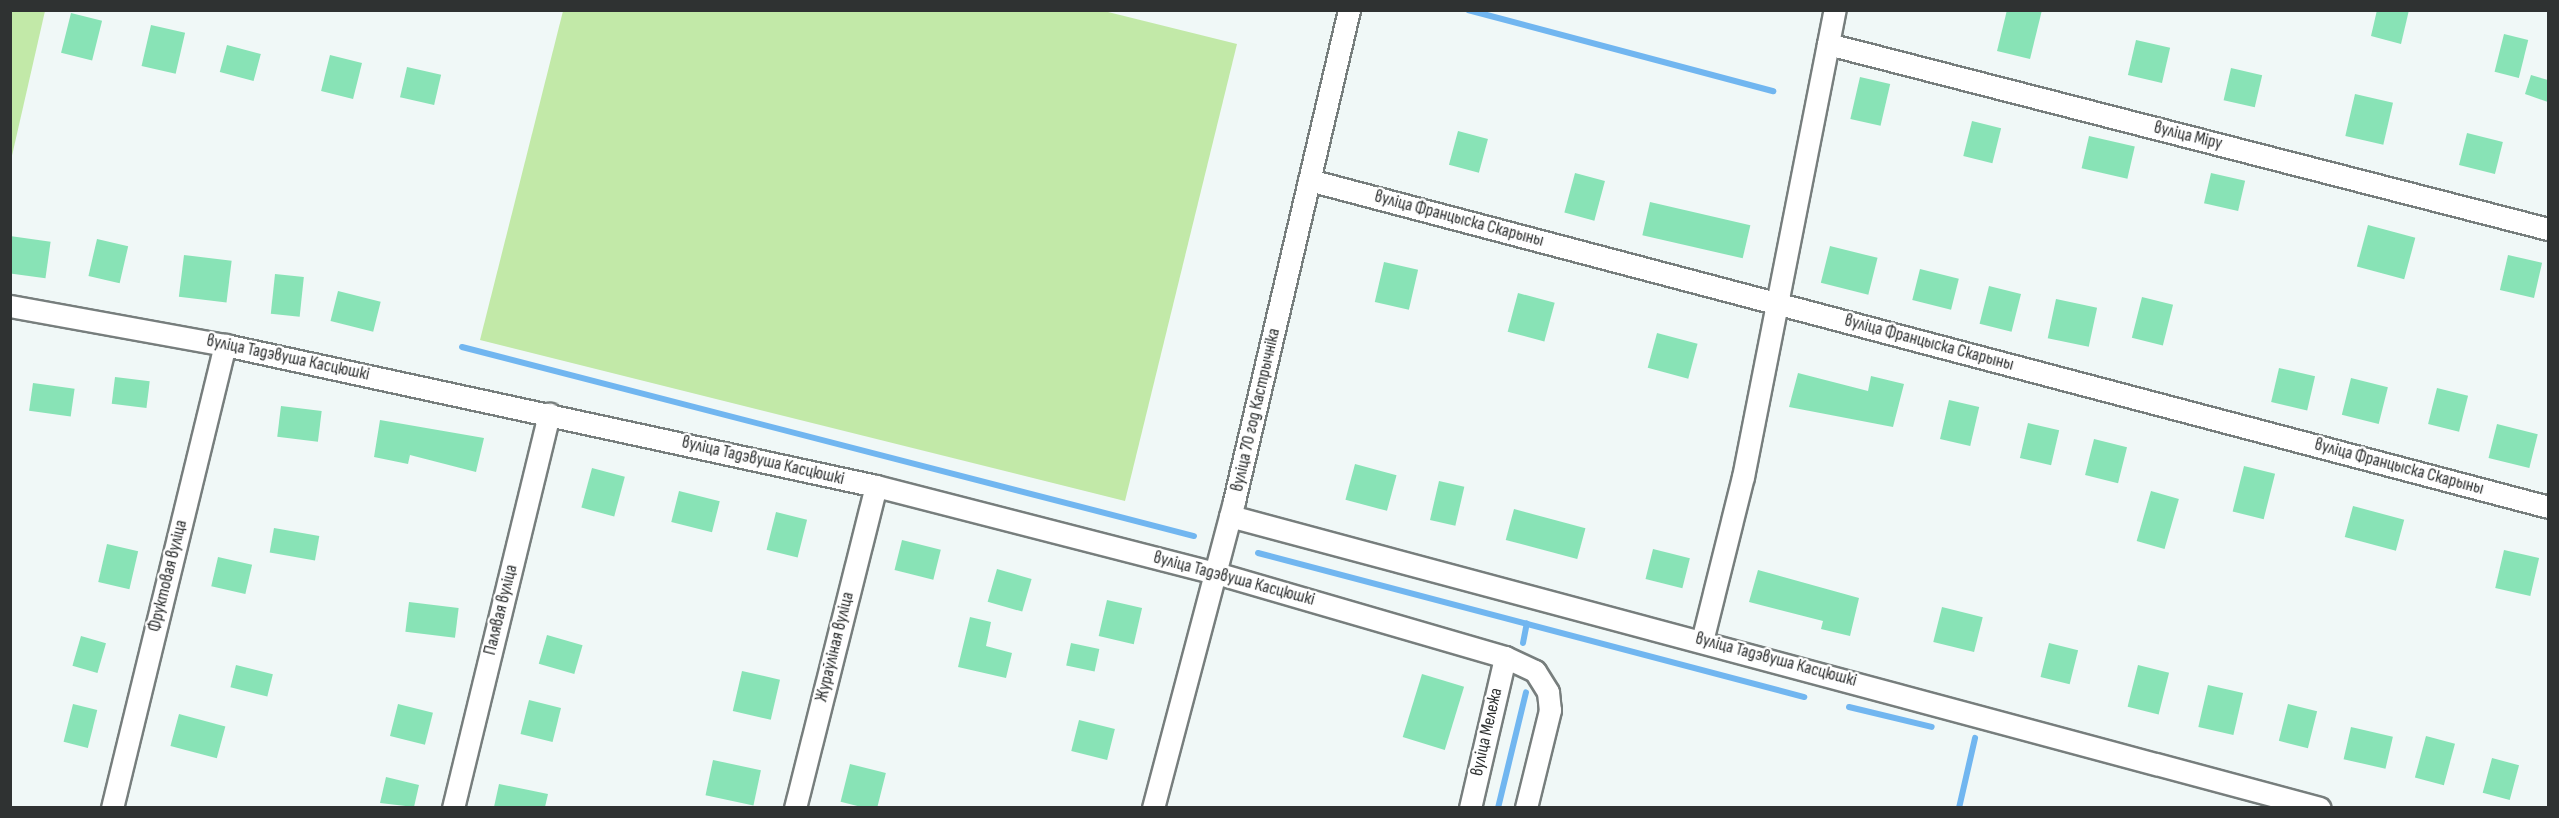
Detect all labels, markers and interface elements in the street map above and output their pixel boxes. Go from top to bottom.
street label: вуліца Міру [2152,117,2224,155]
street label: вуліца Францыска Скарыны [1372,186,1546,252]
street label: вуліца Францыска Скарыны [1842,310,2016,376]
street label: вуліца 70 год Кастрычніка [1227,326,1285,494]
street label: вуліца Тадэвуша Касцюшкі [205,330,371,386]
street label: вуліца Тадэвуша Касцюшкі [680,432,846,490]
street label: вуліца Францыска Скарыны [2312,434,2486,500]
street label: Фруктовая вуліца [144,518,192,634]
street label: вуліца Тадэвуша Касцюшкі [1151,547,1317,611]
street label: Палявая вуліца [479,563,523,657]
street label: Жураўліная вуліца [811,590,859,704]
street label: вуліца Тадэвуша Касцюшкі [1693,628,1859,692]
street label: вуліца Мележа [1466,686,1508,778]

